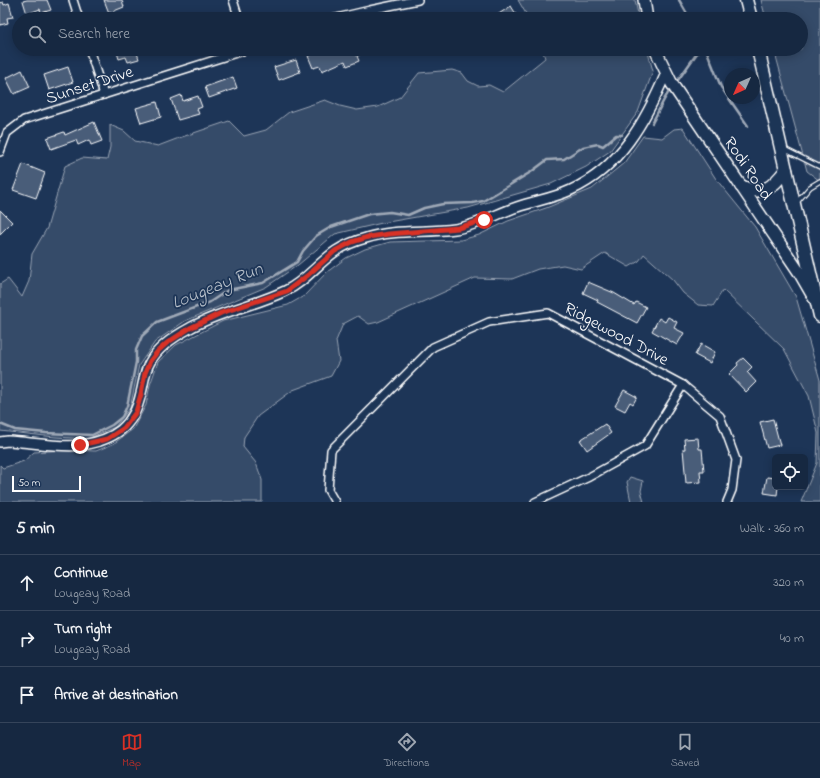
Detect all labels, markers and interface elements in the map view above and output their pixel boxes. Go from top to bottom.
search box [12,12,808,56]
icon: search [26,23,48,45]
text: Search here [58,23,130,45]
street label: Sunset Drive [42,59,137,111]
north arrow [724,68,760,104]
street label: Rodi Road [717,132,779,206]
route start [475,211,493,229]
water label: Lougeay Run [168,256,268,317]
street label: Ridgewood Drive [559,296,673,374]
route end [71,436,89,454]
map controls [772,454,808,490]
button: locate [772,454,808,490]
scale bar [12,474,81,493]
text: 50 m [18,475,40,491]
text: 5 min [16,516,55,541]
text: Walk · 360 m [740,519,804,538]
text: Continue [54,562,108,584]
icon: ahead [16,572,38,594]
text: 320 m [773,573,804,592]
text: Lougeay Road [54,584,130,603]
text: Turn right [54,618,112,640]
icon: right [16,628,38,650]
text: 40 m [780,629,804,648]
text: Lougeay Road [54,640,130,659]
icon: arrive [16,684,38,706]
text: Arrive at destination [54,684,178,706]
tab: Map [121,731,143,771]
tab: Directions [384,731,429,771]
tab: Saved [671,731,699,771]

